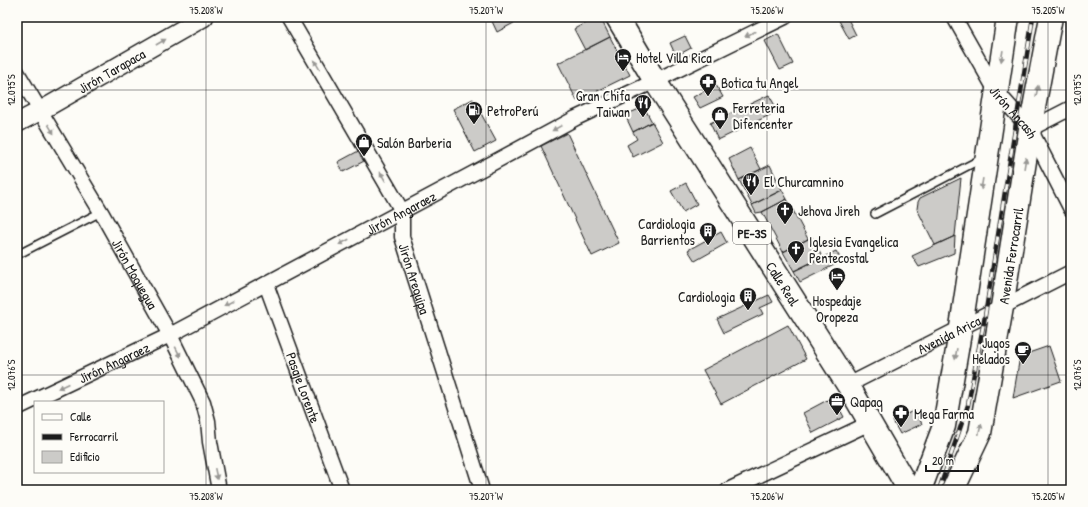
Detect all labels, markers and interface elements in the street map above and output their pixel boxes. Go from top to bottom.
text: 75.208°W [189,4,223,17]
text: 75.207°W [469,4,504,17]
text: 75.206°W [751,4,784,17]
text: 75.205°W [1031,4,1065,17]
one-way arrow [744,31,756,37]
one-way arrow [155,38,167,45]
street label: Jirón Tarapaca [74,43,149,97]
hotel icon: Hotel Villa Rica [613,47,633,72]
place label: Hotel Villa Rica [636,48,712,67]
one-way arrow [999,49,1005,62]
one-way arrow [313,60,321,70]
pharmacy icon: Botica tu Angel [698,72,718,97]
place label: Botica tu Angel [721,73,798,93]
text: 12.075°S [5,74,18,106]
text: 12.075°S [1071,74,1084,106]
street label: Jirón Ancash [986,83,1043,142]
one-way arrow [1034,85,1040,97]
place label: Gran Chifa Taiwan [576,86,631,121]
restaurant icon: Gran Chifa Taiwan [633,93,653,118]
place label: Ferreteria Difencenter [732,98,793,133]
fuel station icon: PetroPerú [464,100,484,125]
place label: PetroPerú [487,101,539,120]
shop icon: Ferreteria Difencenter [710,105,730,130]
one-way arrow [47,124,55,134]
one-way arrow [551,124,563,131]
shop icon: Salón Barberia [354,132,374,157]
place label: Salón Barberia [377,133,452,152]
one-way arrow [1022,156,1028,169]
restaurant icon: El Churcamnino [741,171,761,196]
one-way arrow [379,172,386,183]
place label: El Churcamnino [764,172,844,191]
one-way arrow [979,178,985,190]
street label: Jirón Angaraez [363,186,439,238]
church icon: Jehova Jireh [775,200,795,225]
place label: Jehova Jireh [798,201,860,220]
street label: Avenida Ferrocarril [993,206,1027,305]
place label: Cardiologia Barrientos [638,214,696,249]
building icon: Cardiologia Barrientos [698,221,718,246]
road number: PE-3S [733,222,771,244]
place label: Iglesia Evangelica Pentecostal [809,232,899,267]
street label: Jirón Moquegua [108,235,163,313]
one-way arrow [338,239,350,245]
church icon: Iglesia Evangelica Pentecostal [786,239,806,264]
street label: Jirón Arequipa [395,241,435,317]
street label: Calle Real [762,257,805,309]
hotel icon: Hospedaje Oropeza [827,266,847,291]
building icon: Cardiologia [738,286,758,311]
place label: Cardiologia [678,287,736,307]
place label: Hospedaje Oropeza [813,291,862,327]
one-way arrow [224,300,235,307]
street label: Avenida Arica [914,310,984,358]
place label: Jugos Helados [972,333,1010,368]
street label: Jirón Angaraez [75,337,152,387]
cafe icon: Jugos Helados [1013,340,1033,365]
one-way arrow [175,346,181,357]
one-way arrow [953,348,959,360]
street label: Pasaje Lorente [282,349,326,426]
text: 12.076°S [5,359,18,390]
text: 12.076°S [1071,359,1084,390]
one-way arrow [57,383,69,389]
office icon: Qapaq [827,391,847,416]
place label: Qapaq [850,392,883,412]
legend [34,401,164,473]
pharmacy icon: Mega Farma [891,403,911,428]
place label: Mega Farma [914,404,974,424]
text: Calle [70,408,91,425]
one-way arrow [977,423,983,435]
text: Ferrocarril [69,428,119,445]
scale bar [926,447,978,473]
text: Edificio [70,448,100,465]
text: 20 m [932,452,954,469]
one-way arrow [214,468,220,480]
text: 75.208°W [189,490,223,503]
text: 75.207°W [469,490,504,503]
text: 75.206°W [751,490,784,503]
text: 75.205°W [1031,490,1065,503]

